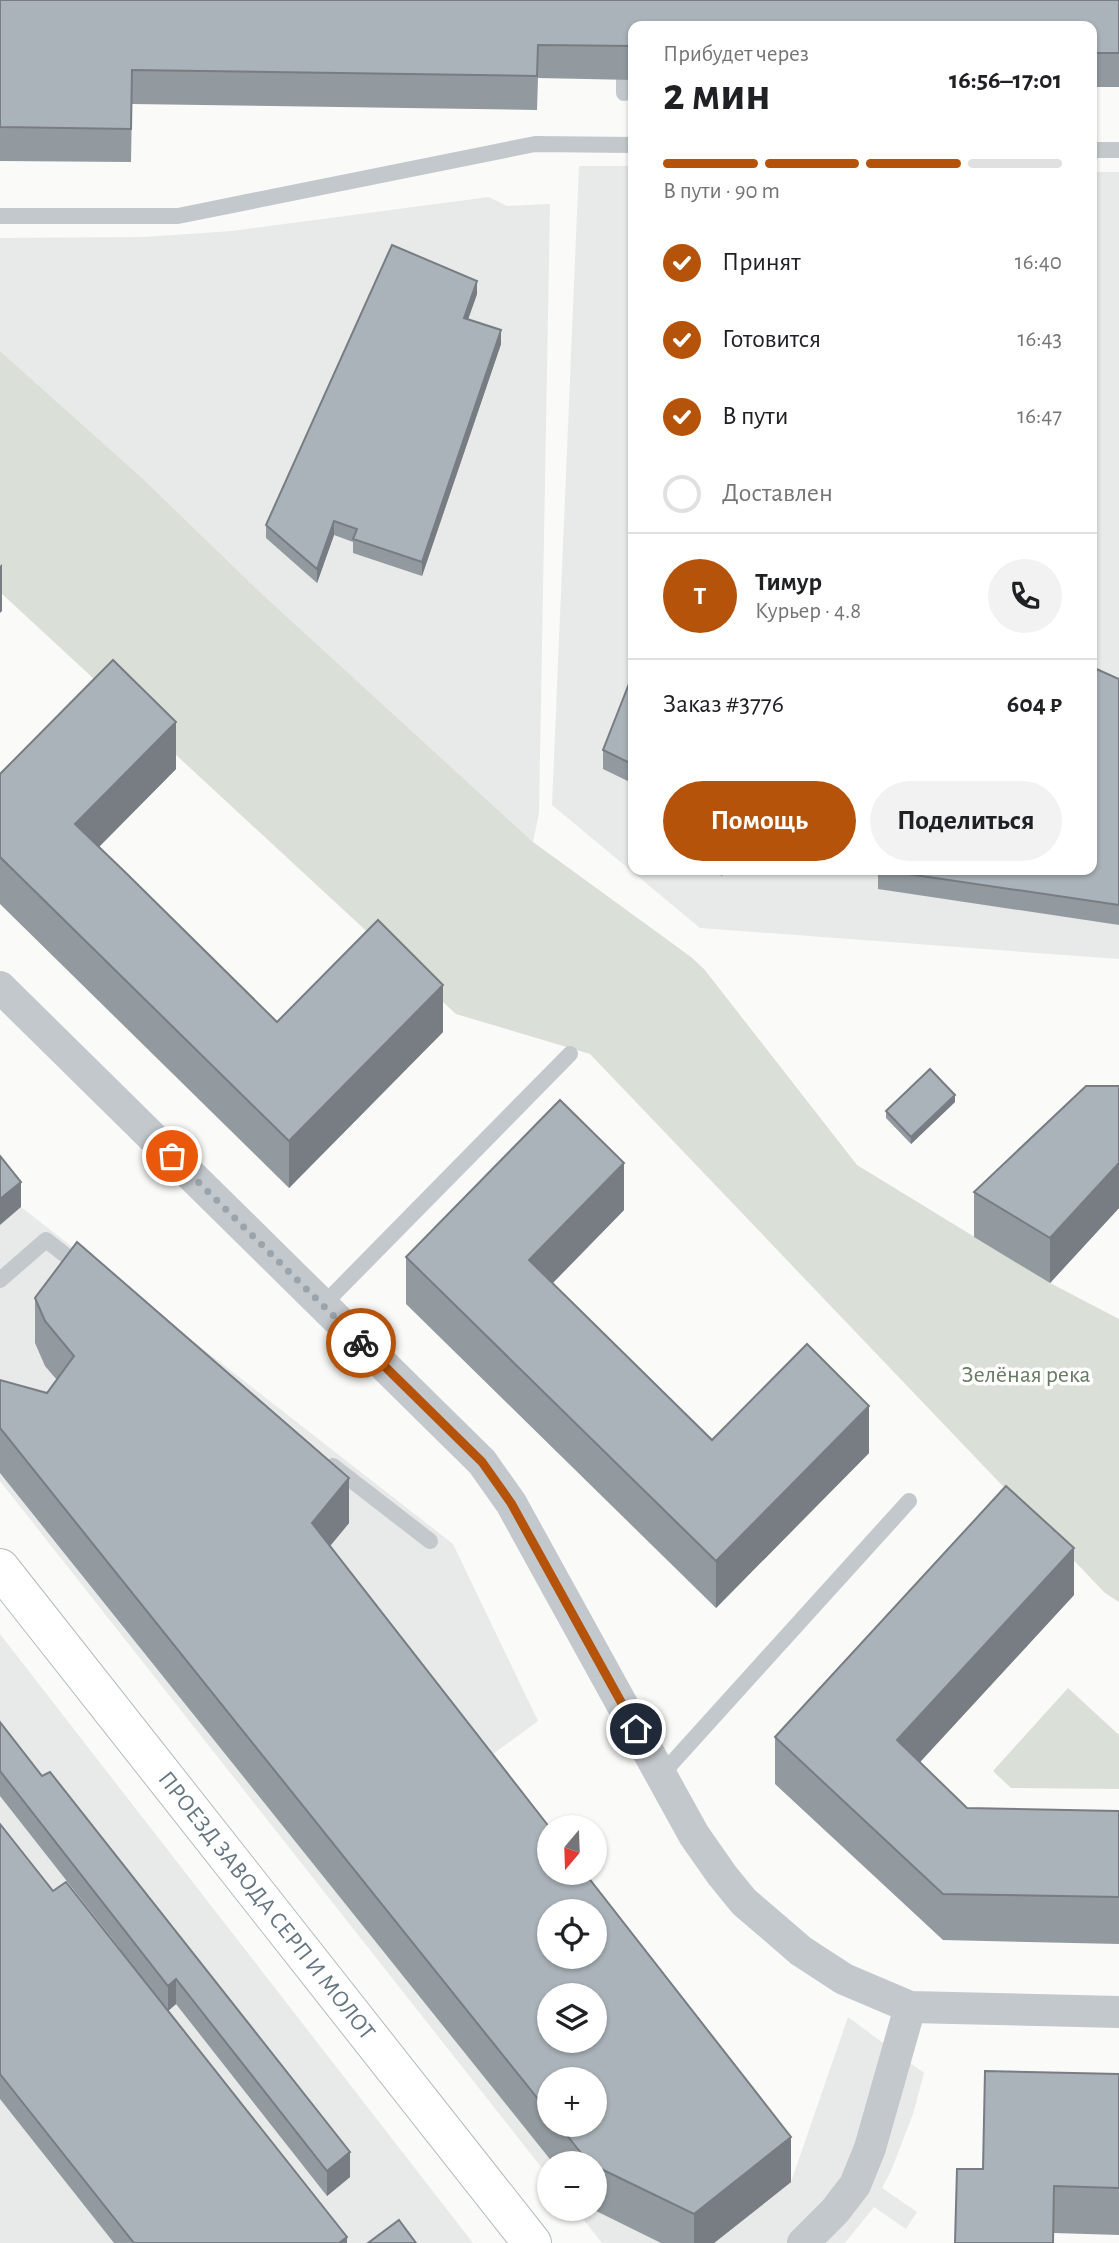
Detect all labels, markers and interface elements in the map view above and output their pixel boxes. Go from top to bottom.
text: Прибудет через [663,43,809,66]
text: 16:56–17:01 [949,67,1062,93]
text: 2 мин [663,72,771,118]
text: В пути · 90 m [663,180,780,203]
icon: check [663,244,701,282]
text: Принят [722,249,801,275]
text: 16:40 [1015,251,1062,274]
icon: check [663,321,701,359]
text: Готовится [722,326,821,352]
text: 16:43 [1017,328,1062,351]
icon: check [663,398,701,436]
text: В пути [722,403,788,429]
text: 16:47 [1017,405,1062,428]
text: Доставлен [722,480,833,506]
button: phone [988,559,1062,633]
text: Тимур [755,569,822,595]
text: Т [694,583,706,609]
text: Курьер · 4.8 [755,600,861,623]
text: Заказ #3776 [663,691,784,717]
text: 604 ₽ [1007,691,1062,717]
button: Помощь [663,781,856,861]
button: Поделиться [870,781,1062,861]
pin [142,1126,202,1186]
icon: bag [153,1137,191,1175]
courier [326,1308,396,1378]
icon: bike [342,1324,380,1362]
park label: Зелёная река [962,1363,1091,1387]
pin [606,1699,666,1759]
icon: home [617,1710,655,1748]
street label: ПРОЕЗД ЗАВОДА СЕРП И МОЛОТ [153,1767,380,2045]
north arrow [537,1815,607,1885]
map controls [537,1815,607,2221]
button: locate [537,1899,607,1969]
button: layers [537,1983,607,2053]
button: + [537,2067,607,2137]
button: − [537,2151,607,2221]

